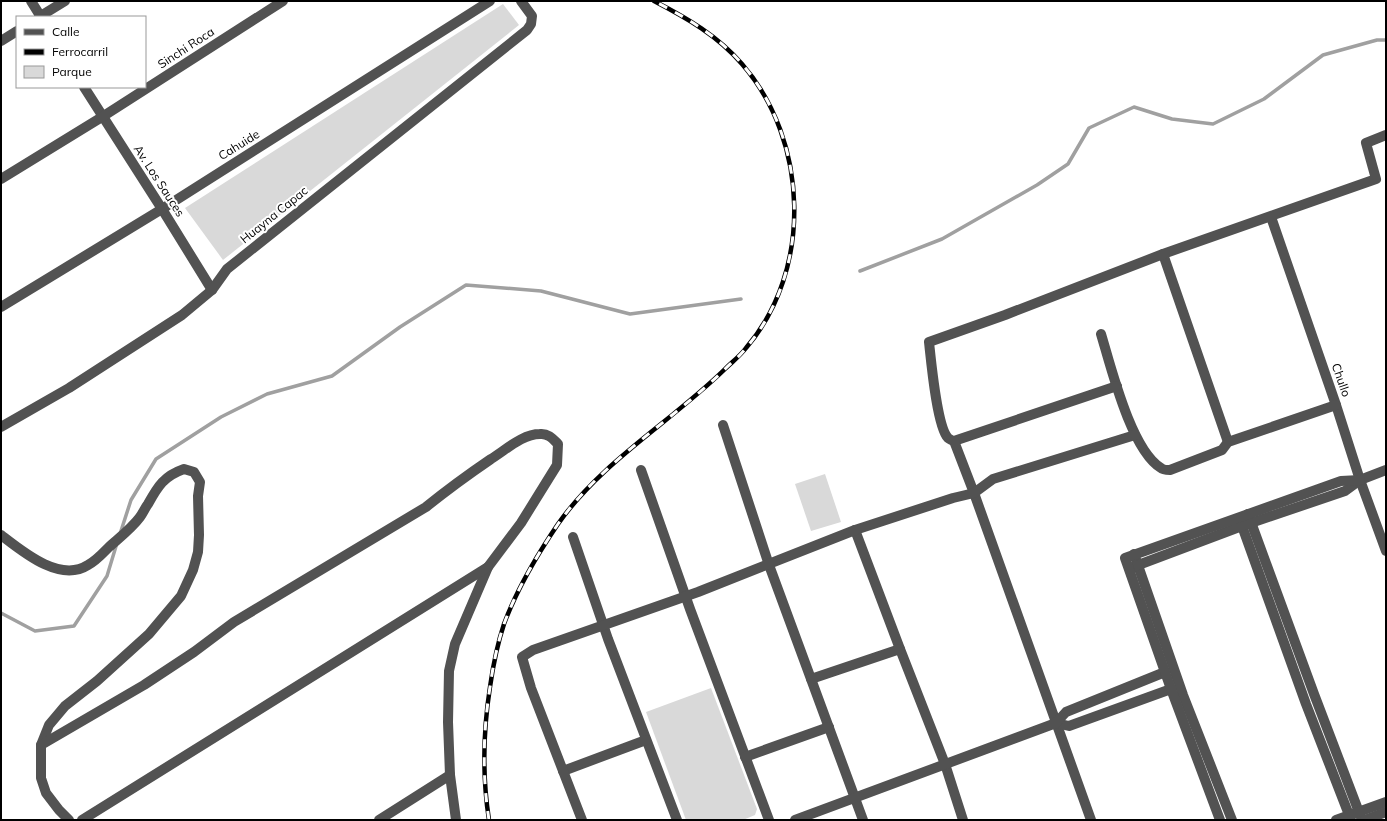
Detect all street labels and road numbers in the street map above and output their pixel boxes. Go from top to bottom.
street label: Sinchi Roca [155,24,217,71]
street label: Cahuide [215,126,262,163]
street label: Av. Los Sauces [131,142,188,219]
street label: Huayna Capac [237,183,311,246]
street label: Chullo [1329,361,1354,399]

